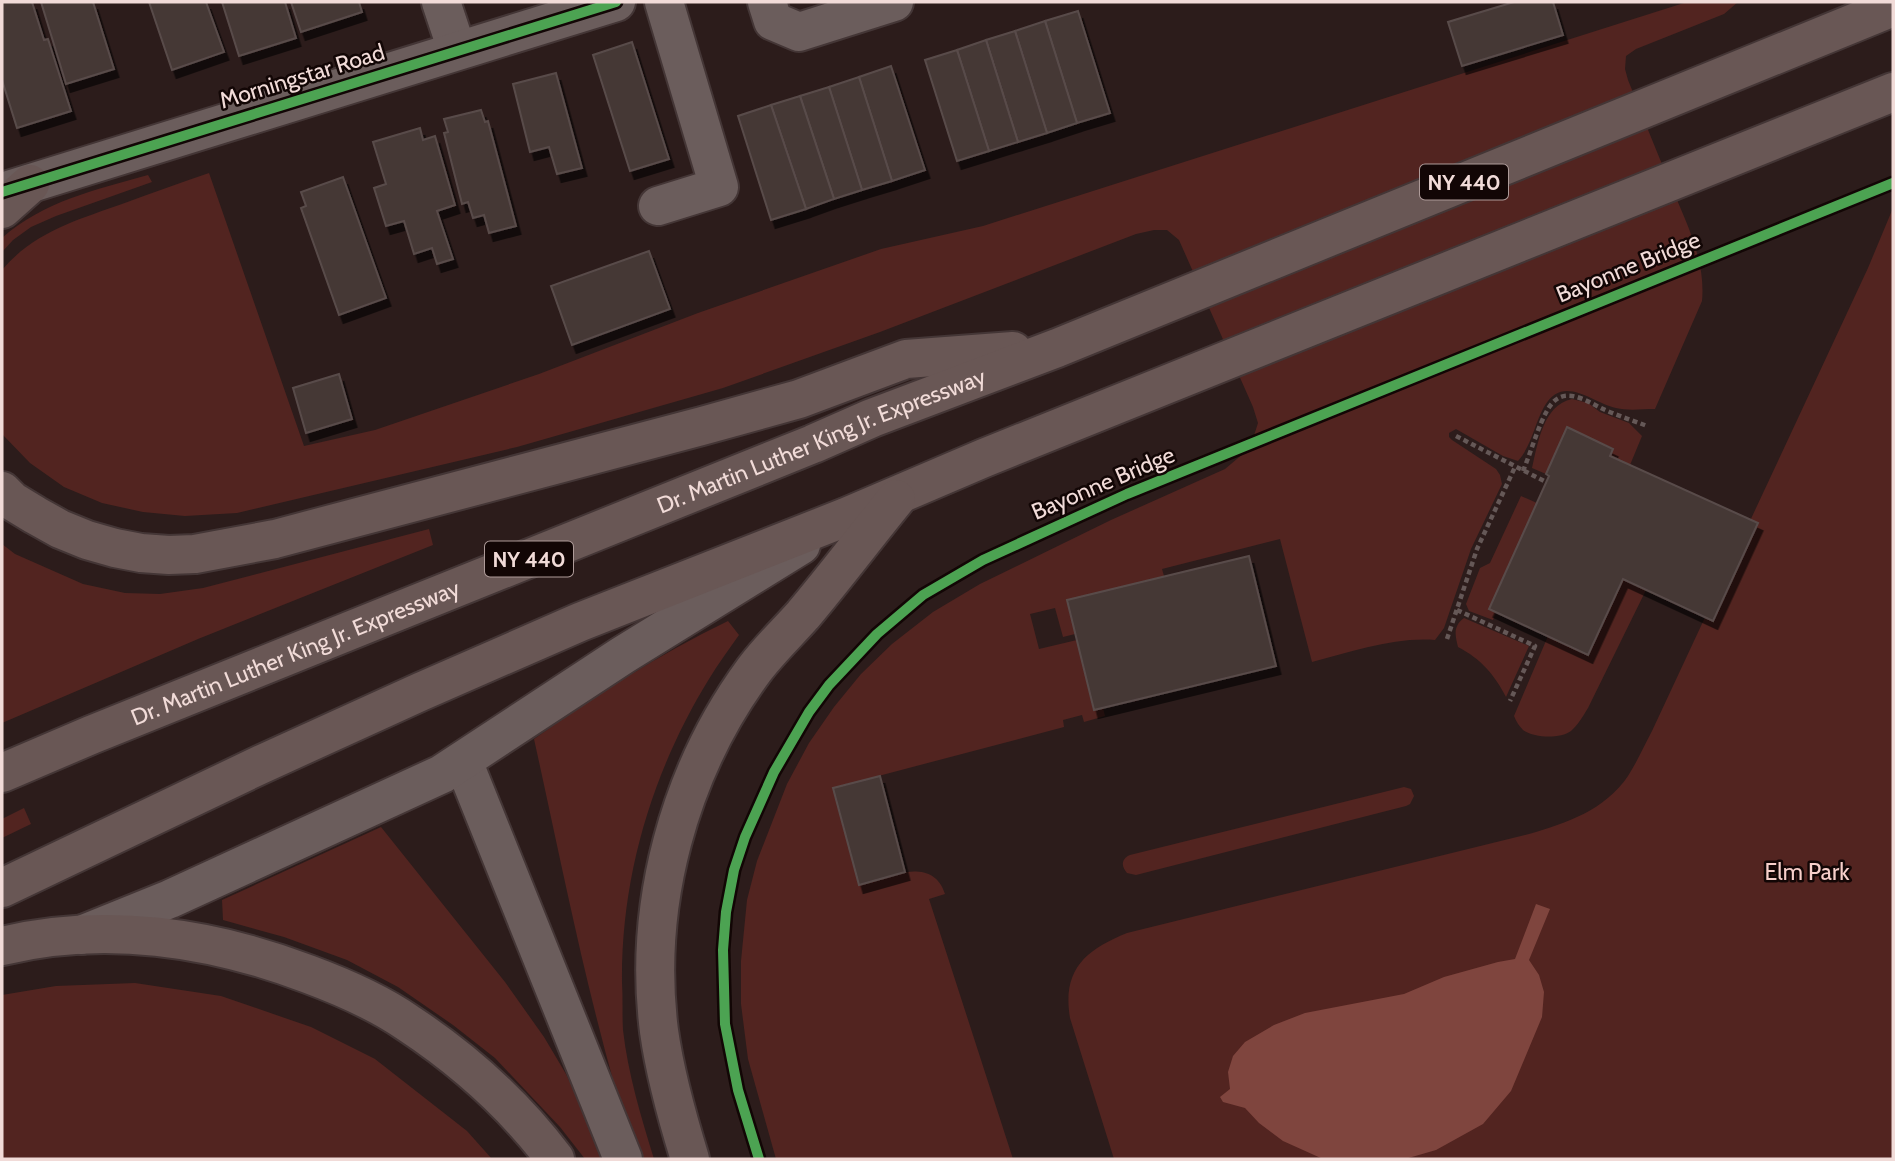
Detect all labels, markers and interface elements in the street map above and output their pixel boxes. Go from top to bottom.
street label: Morningstar Road [216,38,388,114]
road number: NY 440 [1420,164,1508,200]
street label: Bayonne Bridge [1552,225,1704,309]
street label: Dr. Martin Luther King Jr. Expressway [653,362,990,519]
street label: Bayonne Bridge [1027,440,1179,526]
road number: NY 440 [485,542,573,576]
street label: Dr. Martin Luther King Jr. Expressway [127,574,464,731]
park label: Elm Park [1765,858,1850,886]

